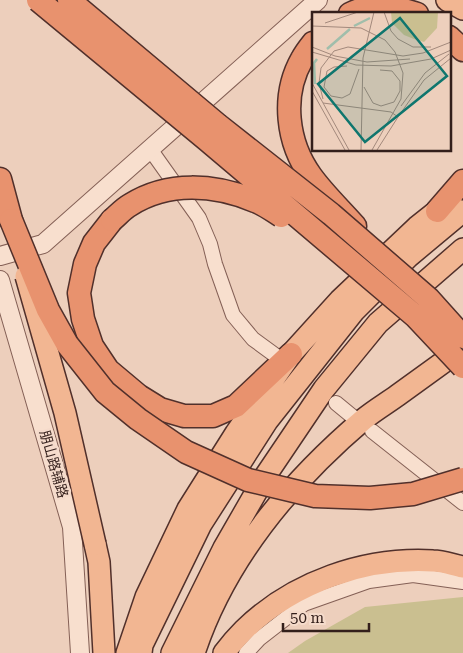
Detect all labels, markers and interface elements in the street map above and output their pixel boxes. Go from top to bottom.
inset map [312,12,450,151]
street label: 朋山路辅路 [37,428,71,500]
scale bar [283,600,369,632]
text: 50 m [290,609,325,627]

